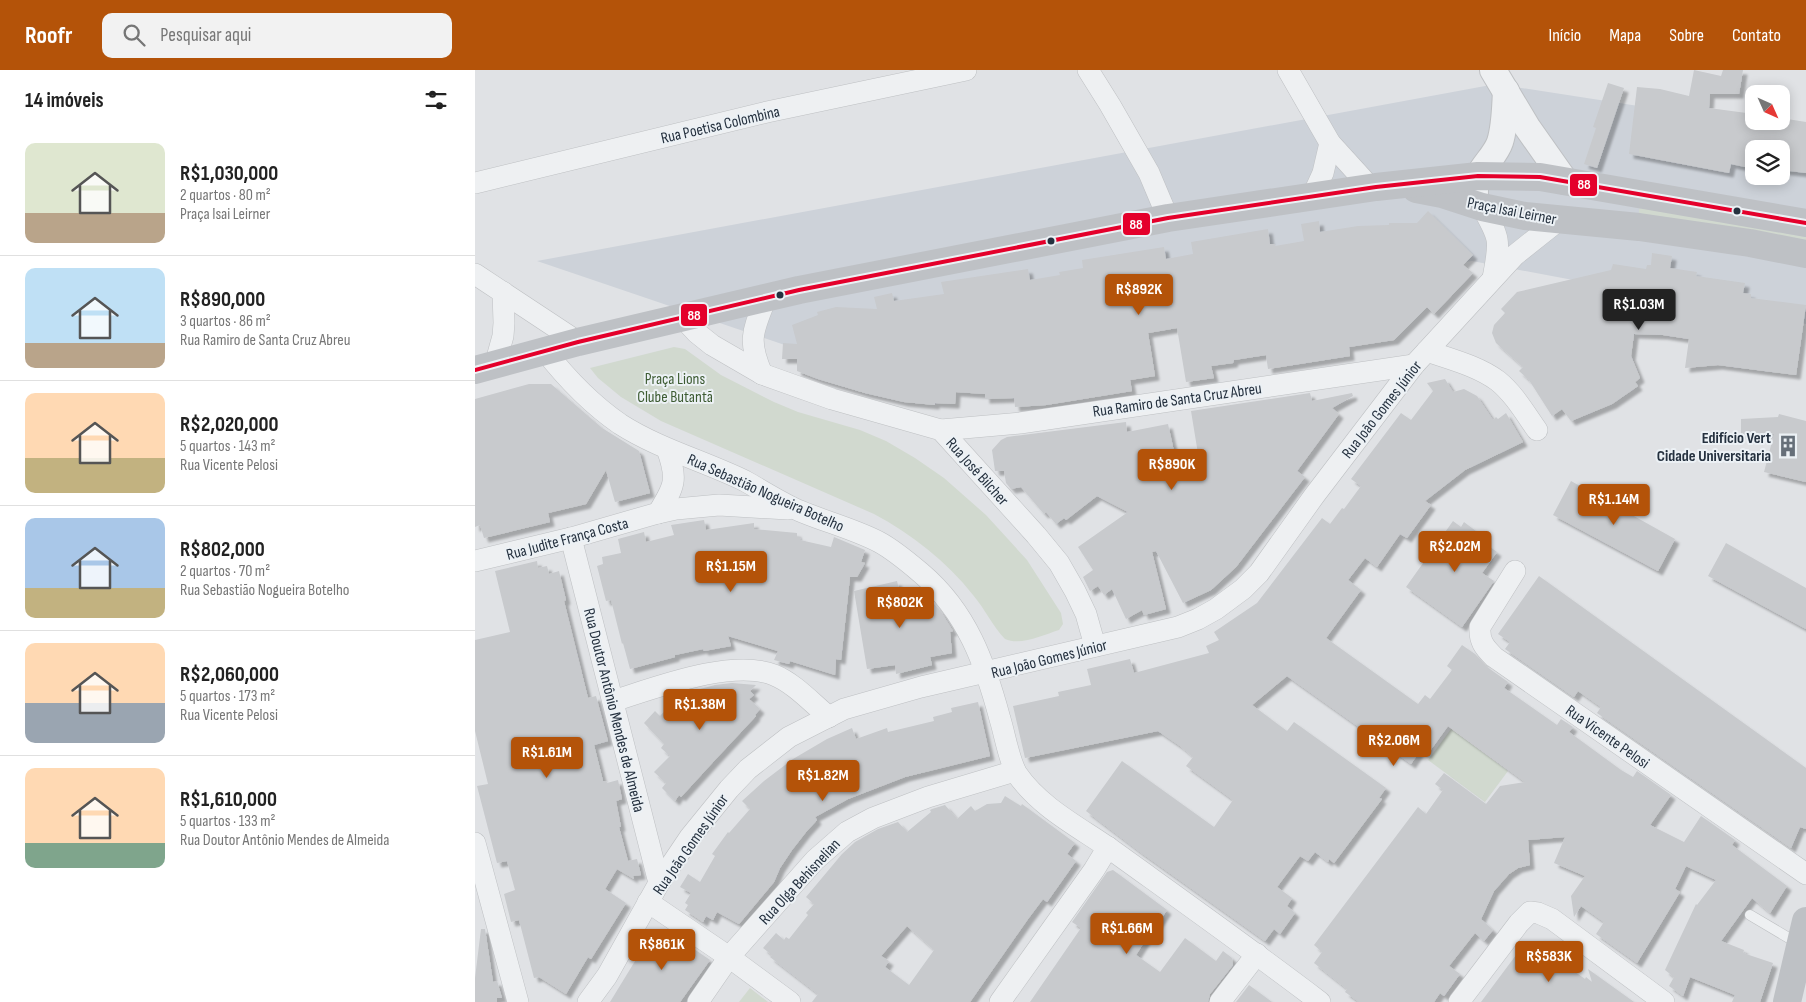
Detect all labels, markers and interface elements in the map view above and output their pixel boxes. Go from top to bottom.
search box [102,13,452,58]
text: Roofr [25,21,72,50]
icon: search [120,21,148,49]
text: Pesquisar aqui [160,24,251,47]
text: Início [1549,25,1581,46]
text: Mapa [1609,25,1641,46]
text: Sobre [1669,25,1704,46]
text: Contato [1732,25,1781,46]
north arrow [1745,85,1790,130]
map controls [1745,85,1790,185]
icon: filters [422,86,450,114]
text: 14 imóveis [25,88,104,113]
street label: Rua Poetisa Colombina [659,103,782,148]
button: layers [1745,140,1790,185]
text: R$1,030,000 [180,161,278,186]
icon: home [65,163,125,223]
line badge: 88 [1569,173,1598,197]
text: 88 [1577,176,1591,193]
text: 2 quartos · 80 m² [180,186,271,205]
street label: Praça Isai Leirner [1466,194,1558,229]
text: Praça Isai Leirner [180,205,270,224]
unlabelled marker [1732,206,1742,216]
line badge: 88 [1122,212,1151,236]
text: 88 [1129,216,1143,233]
unlabelled marker [1046,236,1056,246]
pin: R$892K [1098,274,1180,316]
text: R$892K [1116,280,1162,299]
text: R$890,000 [180,287,265,312]
icon: home [65,288,125,348]
pin: R$1.03M [1593,288,1685,331]
unlabelled marker [775,290,785,300]
text: R$1.03M [1614,295,1664,314]
line badge: 88 [680,303,708,327]
text: 88 [687,307,701,324]
text: 3 quartos · 86 m² [180,312,271,331]
text: Rua Ramiro de Santa Cruz Abreu [180,331,350,350]
street label: Rua João Gomes Júnior [1338,357,1426,463]
park label: Praça Lions Clube Butantã [637,370,713,407]
street label: Rua Ramiro de Santa Cruz Abreu [1091,379,1263,422]
text: R$2,020,000 [180,412,278,437]
icon: home [65,413,125,473]
place label: Edifício Vert Cidade Universitaria [1657,429,1771,466]
building icon: Edifício Vert Cidade Universitaria [1775,433,1801,459]
street label: Rua José Bilcher [941,434,1013,510]
text: 5 quartos · 143 m² [180,437,276,456]
pin: R$890K [1131,448,1213,491]
street label: Rua Sebastião Nogueira Botelho [684,450,847,537]
text: R$890K [1149,455,1195,474]
text: Rua Vicente Pelosi [180,456,278,475]
pin: R$1.14M [1568,484,1660,526]
text: R$1.14M [1589,490,1639,509]
street label: Rua Judite França Costa [504,514,630,565]
pin: R$2.02M [1409,530,1501,573]
text: R$802,000 [180,537,265,562]
text: R$2.02M [1429,537,1481,556]
icon: home [65,538,125,598]
pin: R$1.15M [685,550,777,593]
text: R$1.15M [706,557,756,576]
text: 2 quartos · 70 m² [180,562,270,581]
text: Rua Sebastião Nogueira Botelho [180,581,349,600]
pin: R$802K [859,586,941,629]
text: R$802K [877,593,923,612]
street label: Rua Doutor Antônio Mendes de Almeida [579,606,648,814]
street label: Rua João Gomes Júnior [989,636,1110,683]
text: R$2,060,000 [180,662,279,687]
icon: home [65,663,125,723]
text: 5 quartos · 173 m² [180,687,275,706]
pin: R$1.38M [654,688,746,731]
text: R$1.38M [674,695,726,714]
street label: Rua Vicente Pelosi [1562,701,1653,773]
text: Rua Vicente Pelosi [180,706,278,725]
pin: R$2.06M [1348,724,1440,767]
text: R$2.06M [1368,731,1420,750]
pin: R$1.61M [501,736,593,779]
text: R$1.61M [522,743,572,762]
pin: R$1.82M [777,760,869,802]
text: R$1.82M [797,766,849,785]
text: R$1,610,000 [180,787,277,812]
icon: home [65,788,125,848]
street label: Rua João Gomes Júnior [649,790,733,899]
text: 5 quartos · 133 m² [180,812,275,831]
text: Rua Doutor Antônio Mendes de Almeida [180,831,389,850]
street label: Rua Olga Behisnelian [756,835,845,929]
pin: R$1.66M [1081,912,1173,955]
text: R$1.66M [1101,919,1153,938]
pin: R$861K [621,928,703,971]
text: R$861K [639,935,685,954]
pin: R$583K [1508,940,1590,983]
text: R$583K [1526,947,1572,966]

